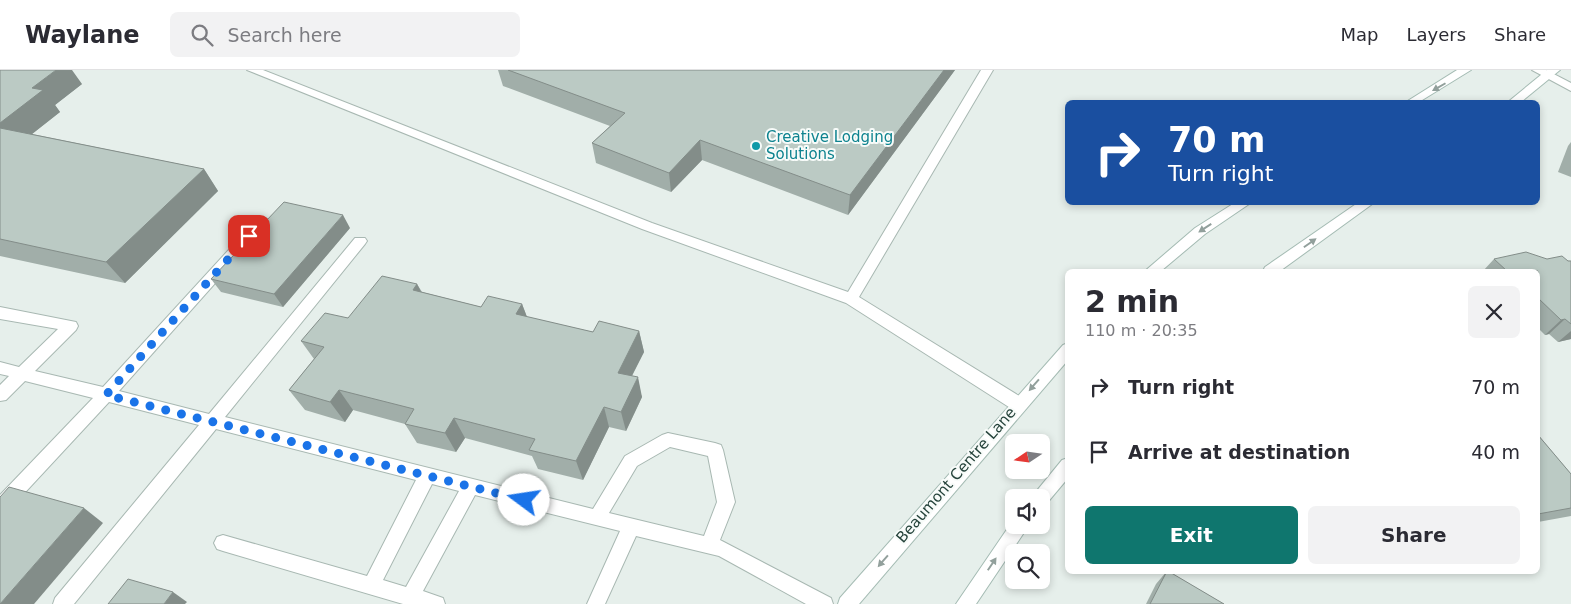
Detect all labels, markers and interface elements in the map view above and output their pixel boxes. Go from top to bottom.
search box [170,12,520,57]
text: Waylane [25,21,140,49]
icon: search [188,21,216,49]
text: Search here [228,24,342,46]
text: Map [1340,24,1378,45]
text: Layers [1406,24,1466,45]
text: Share [1494,24,1546,45]
one-way arrow [1432,82,1445,91]
icon: right [1085,120,1150,185]
text: 70 m [1168,120,1265,160]
place label: Creative Lodging Solutions [766,128,893,163]
marker: Creative Lodging Solutions [750,140,762,152]
text: Turn right [1168,161,1273,186]
pin [228,215,270,257]
icon: arrive [235,222,263,250]
one-way arrow [1198,223,1211,233]
one-way arrow [1303,238,1317,248]
text: 2 min [1085,284,1179,319]
button: close [1468,286,1520,338]
text: 110 m · 20:35 [1085,321,1198,340]
icon: right [1085,373,1113,401]
text: Turn right [1128,376,1234,398]
text: 70 m [1471,376,1520,398]
one-way arrow [1029,378,1040,391]
street label: Beaumont Centre Lane [892,404,1020,546]
north arrow [1005,434,1050,479]
map controls [1005,434,1050,589]
icon: arrive [1085,438,1113,466]
text: Arrive at destination [1128,441,1350,463]
text: 40 m [1471,441,1520,463]
position arrow [497,473,549,525]
button: sound [1005,489,1050,534]
button: Exit [1085,506,1298,564]
button: Share [1308,506,1520,564]
button: search [1005,544,1050,589]
one-way arrow [877,554,888,567]
one-way arrow [987,557,997,571]

